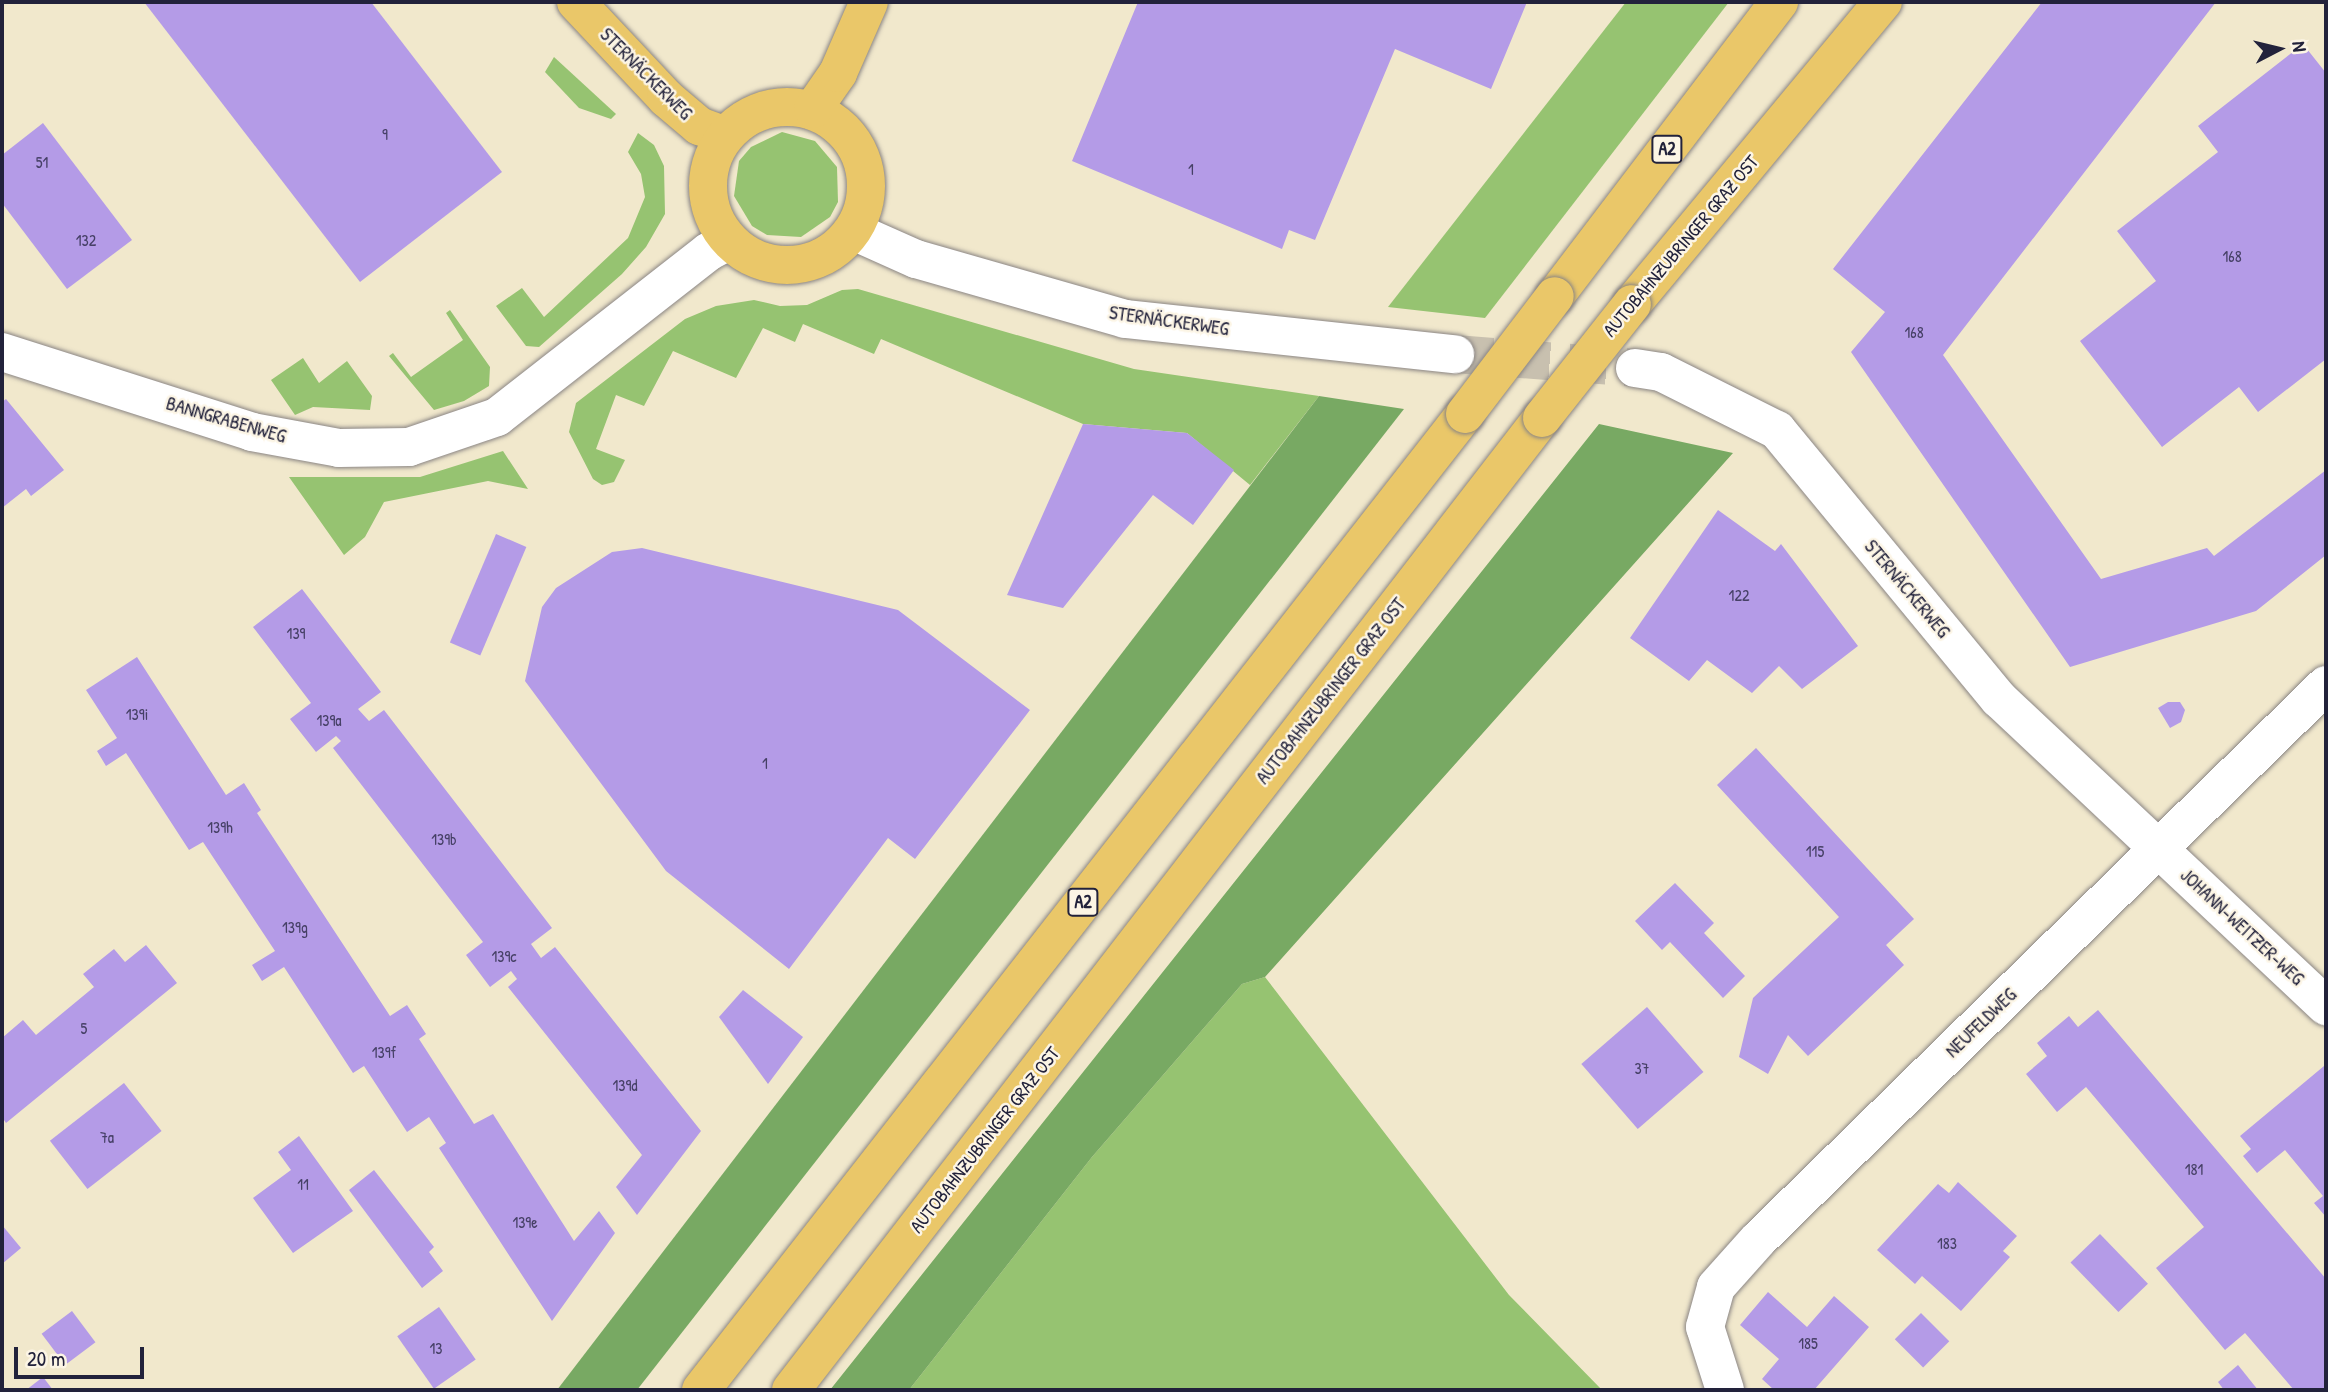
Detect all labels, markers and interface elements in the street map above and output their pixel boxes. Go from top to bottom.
north arrow [2244,14,2314,84]
street label: STERNÄCKERWEG [595,23,697,125]
text: N [2286,40,2313,53]
house number: 9 [382,124,388,144]
road number: A2 [1651,134,1683,164]
street label: AUTOBAHNZUBRINGER GRAZ OST [1598,151,1764,341]
house number: 51 [36,152,48,172]
house number: 1 [1188,159,1194,179]
house number: 132 [76,230,96,250]
house number: 168 [2222,246,2242,266]
street label: STERNÄCKERWEG [1108,301,1230,341]
house number: 168 [1904,322,1924,342]
street label: BANNGRABENWEG [163,392,289,448]
street label: STERNÄCKERWEG [1860,535,1954,643]
house number: 122 [1729,585,1749,605]
street label: AUTOBAHNZUBRINGER GRAZ OST [1251,593,1411,789]
house number: 139 [287,623,305,643]
house number: 139i [126,704,148,724]
house number: 139a [316,710,342,730]
house number: 1 [762,753,768,773]
house number: 139h [207,817,233,837]
house number: 139b [431,829,457,849]
house number: 115 [1806,841,1824,861]
street label: JOHANN-WEITZER-WEG [2175,864,2309,990]
road number: A2 [1067,888,1099,917]
house number: 139g [282,917,308,937]
house number: 139c [491,946,517,966]
street label: NEUFELDWEG [1941,984,2021,1062]
house number: 5 [81,1018,87,1038]
house number: 139f [372,1042,396,1062]
street label: AUTOBAHNZUBRINGER GRAZ OST [905,1042,1065,1238]
house number: 37 [1634,1058,1650,1078]
house number: 139d [612,1075,638,1095]
house number: 7a [100,1127,114,1147]
house number: 181 [2185,1159,2203,1179]
house number: 11 [297,1174,309,1194]
house number: 139e [512,1212,538,1232]
house number: 183 [1937,1233,1957,1253]
scale bar [18,1332,147,1376]
house number: 185 [1798,1333,1818,1353]
house number: 13 [430,1338,442,1358]
text: 20 m [27,1344,65,1373]

